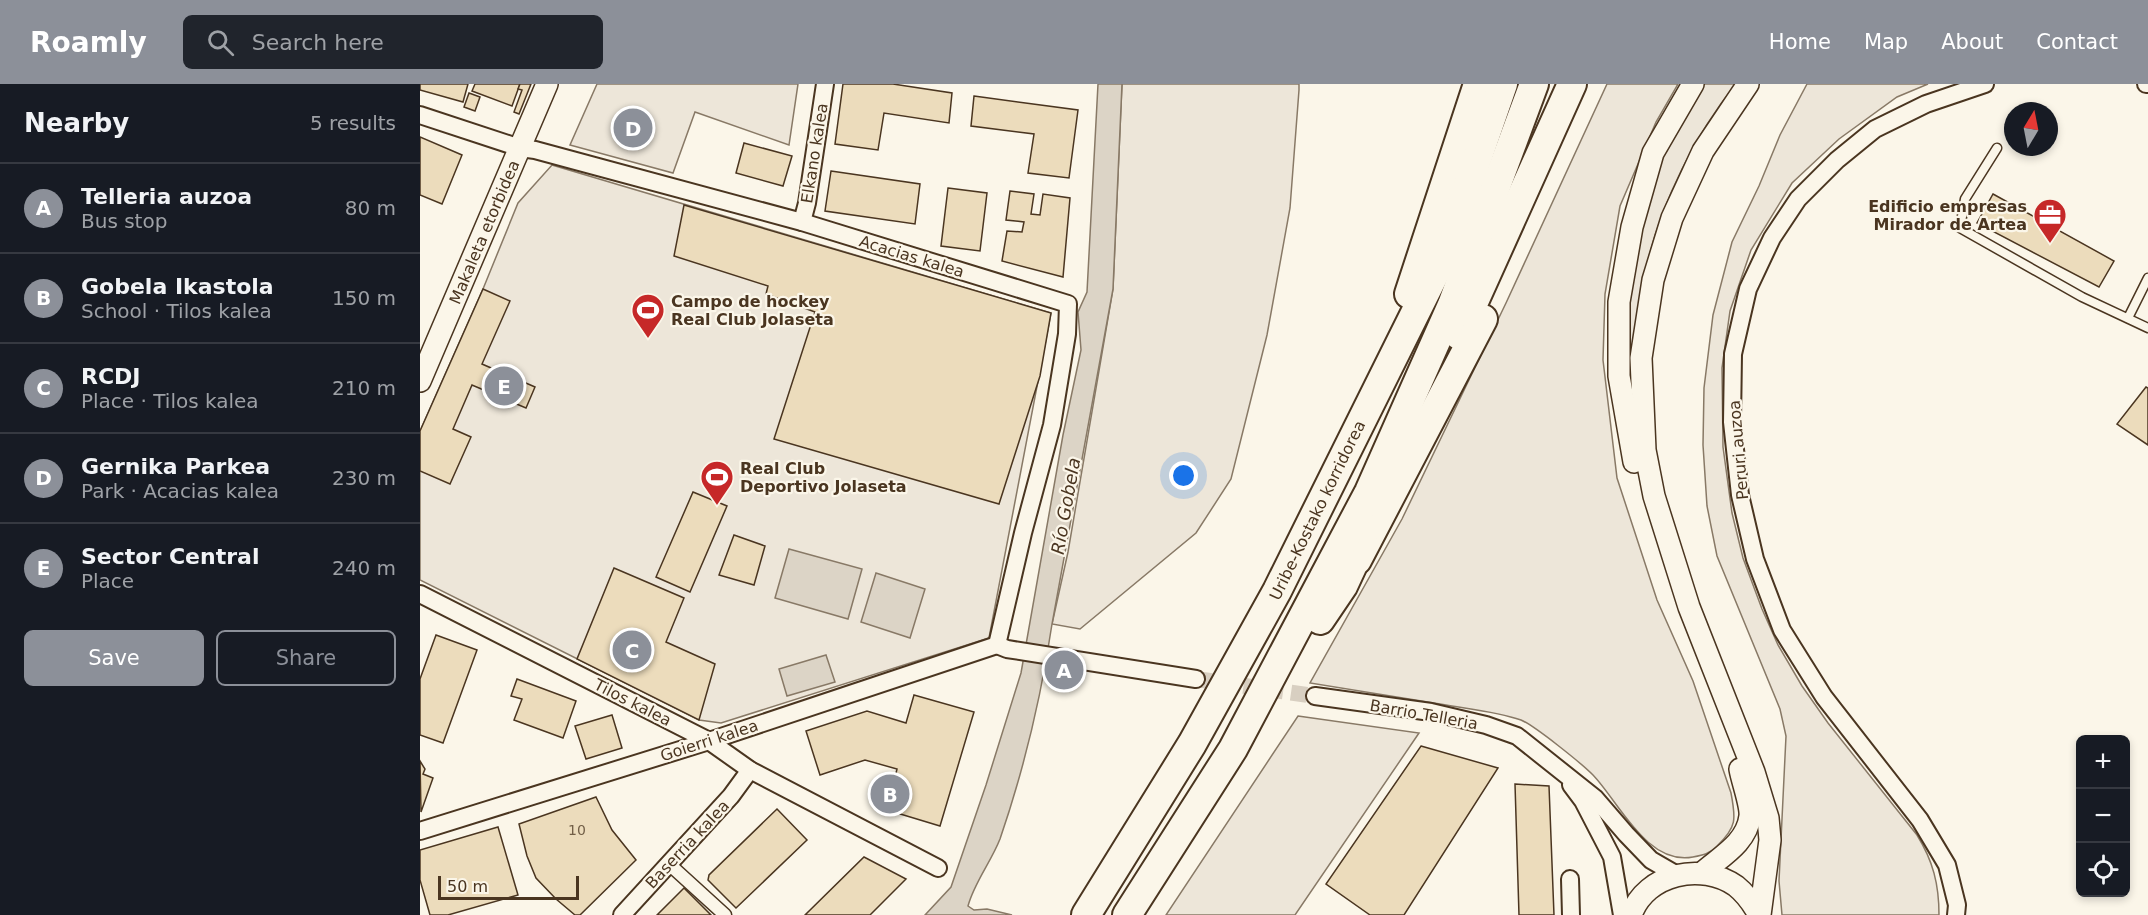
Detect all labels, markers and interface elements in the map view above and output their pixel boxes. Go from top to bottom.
search box [183,15,603,69]
text: Roamly [30,26,147,59]
icon: search [204,26,237,59]
text: Search here [252,30,384,55]
text: Home [1769,30,1831,54]
text: Map [1864,30,1908,54]
text: About [1941,30,2003,54]
text: Contact [2036,30,2118,54]
street label: Elkano kalea [797,102,832,205]
north arrow [2004,102,2058,156]
pin: D [614,106,652,150]
text: Nearby [24,108,129,138]
text: 5 results [310,111,396,135]
street label: Makaleta etorbidea [445,157,523,307]
text: Telleria auzoa [81,184,252,209]
text: A [36,196,51,220]
text: 80 m [345,196,396,220]
place label: Edificio empresas Mirador de Artea [1868,197,2027,234]
office icon: Edificio empresas Mirador de Artea [2032,197,2068,244]
text: Bus stop [81,209,167,233]
street label: Acacias kalea [857,232,967,281]
text: Gobela Ikastola [81,274,274,299]
text: B [36,286,51,310]
text: 150 m [332,286,396,310]
sports icon: Campo de hockey Real Club Jolaseta [630,292,666,339]
place label: Campo de hockey Real Club Jolaseta [671,292,834,329]
text: School · Tilos kalea [81,299,272,323]
text: RCDJ [81,364,141,389]
pin: E [484,364,524,408]
text: C [36,376,51,400]
text: 210 m [332,376,396,400]
text: Place · Tilos kalea [81,389,259,413]
street label: Peruri auzoa [1725,399,1752,500]
street label: Uribe-Kostako korridorea [1266,417,1369,603]
text: Gernika Parkea [81,454,270,479]
water label: Río Gobela [1047,456,1084,556]
sports icon: Real Club Deportivo Jolaseta [699,459,735,506]
place label: Real Club Deportivo Jolaseta [740,459,907,496]
your location [1169,461,1198,490]
text: D [35,466,52,490]
text: 230 m [332,466,396,490]
text: Park · Acacias kalea [81,479,279,503]
text: Sector Central [81,544,259,569]
text: E [37,556,50,580]
text: 240 m [332,556,396,580]
text: Place [81,569,134,593]
pin: C [612,628,652,672]
button: Save [24,630,204,686]
button: Share [216,630,396,686]
pin: A [1044,648,1084,692]
street label: Tilos kalea [590,674,675,730]
street label: Barrio Telleria [1368,696,1479,733]
street label: Goierri kalea [658,716,760,765]
map controls [2076,735,2130,897]
button: + [2076,735,2130,789]
pin: B [870,772,910,816]
button: − [2076,789,2130,843]
street label: Baserria kalea [642,796,733,893]
house number: 10 [568,822,586,838]
button: locate [2076,843,2130,897]
scale bar [438,873,579,900]
text: 50 m [447,877,488,896]

